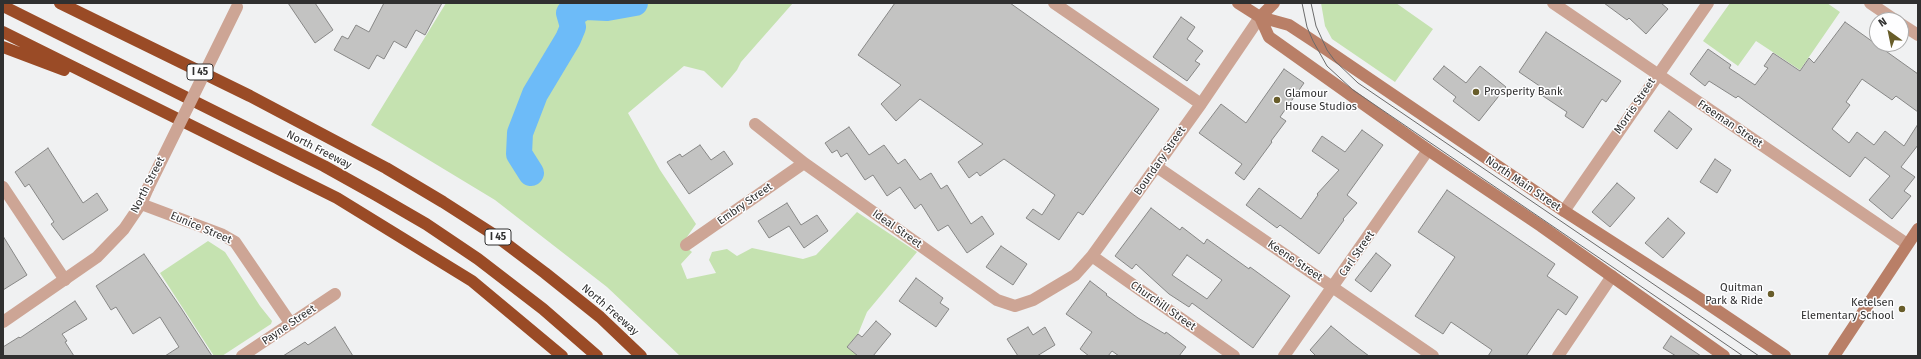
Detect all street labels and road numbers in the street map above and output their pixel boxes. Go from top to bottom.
road number: I 45 [187,64,213,80]
street label: Morris Street [1612,76,1658,136]
street label: Freeman Street [1695,97,1765,151]
street label: Boundary Street [1131,124,1189,198]
street label: North Freeway [284,128,354,172]
street label: North Main Street [1483,154,1563,214]
street label: North Street [128,155,168,215]
street label: Embry Street [715,180,775,228]
street label: Ideal Street [870,207,924,251]
street label: Eunice Street [168,209,234,247]
road number: I 45 [485,229,511,245]
street label: Carl Street [1337,229,1377,279]
street label: Keene Street [1265,238,1325,284]
street label: Churchill Street [1128,279,1198,333]
street label: North Freeway [579,282,641,338]
street label: Payne Street [260,302,318,348]

